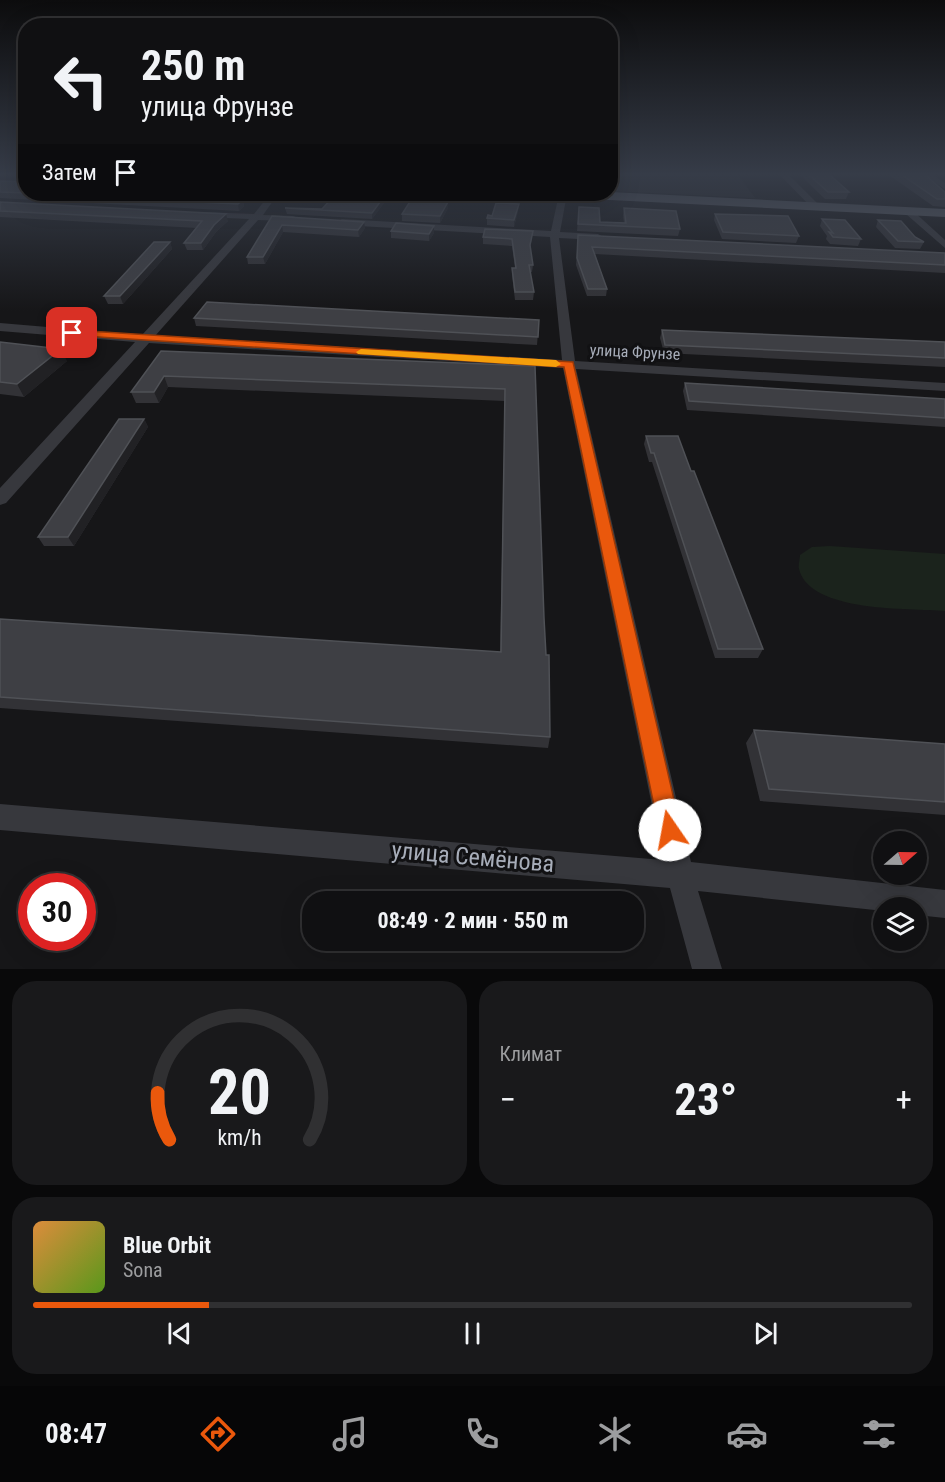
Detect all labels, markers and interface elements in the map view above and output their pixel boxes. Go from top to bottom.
text: 250 m [141,41,246,90]
icon: left [42,42,120,120]
text: улица Фрунзе [141,91,294,123]
icon: arrive [109,156,142,189]
text: Затем [42,160,97,185]
pin [46,307,97,358]
icon: arrive [55,316,88,349]
street label: улица Фрунзе [589,340,681,364]
position arrow [638,798,702,862]
north arrow [873,831,927,885]
map controls [873,831,927,951]
street label: улица Семёнова [391,836,555,878]
speed limit sign: 30 [18,873,96,951]
button: layers [873,897,927,951]
text: 08:49 · 2 мин · 550 m [378,908,568,933]
text: Климат [500,1042,562,1066]
text: 20 [208,1056,271,1129]
text: 23° [674,1073,737,1126]
text: − [500,1080,516,1119]
text: + [896,1080,912,1119]
text: km/h [217,1125,261,1150]
text: Blue Orbit [123,1233,211,1258]
text: Sona [123,1258,163,1282]
icon: previous [163,1317,196,1350]
icon: pause [456,1317,489,1350]
icon: next [749,1317,782,1350]
icon: directions [197,1413,239,1455]
icon: music [329,1413,371,1455]
icon: phone [461,1413,503,1455]
icon: climate [594,1413,636,1455]
icon: car [726,1413,768,1455]
icon: filters [858,1413,900,1455]
text: 08:47 [45,1418,107,1450]

